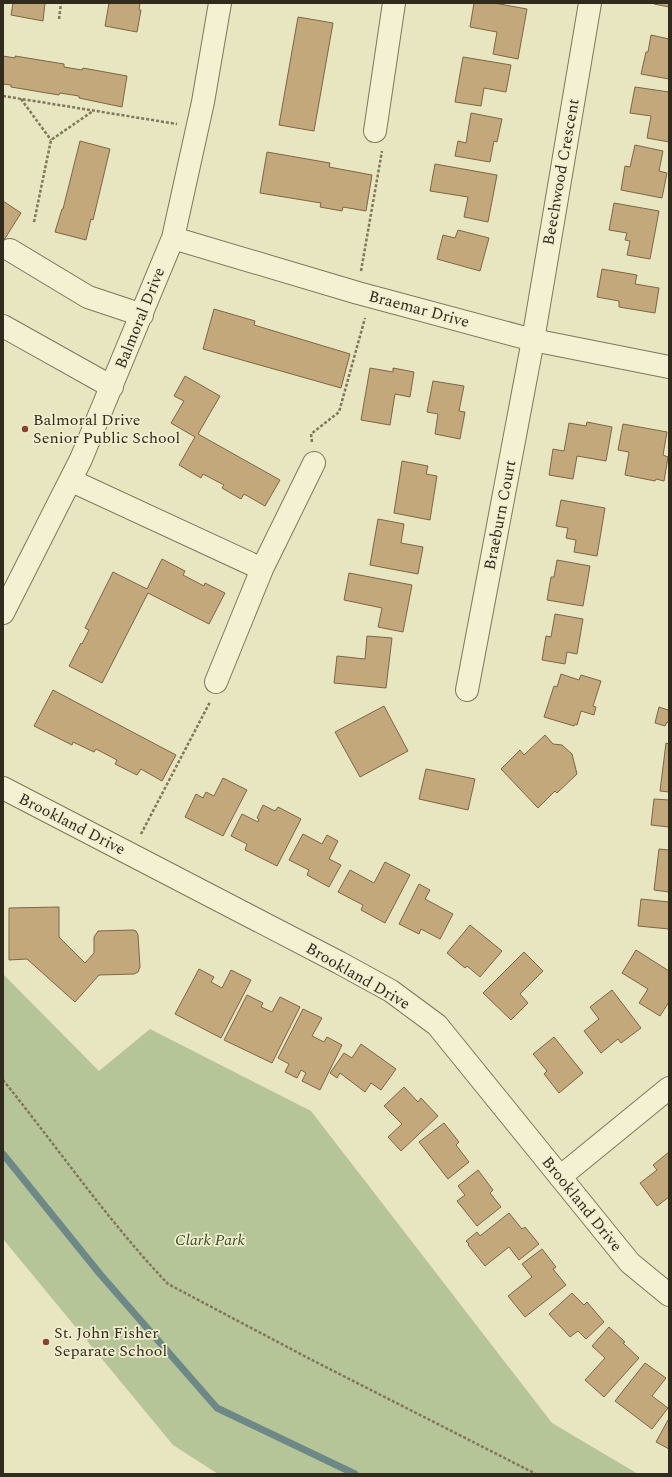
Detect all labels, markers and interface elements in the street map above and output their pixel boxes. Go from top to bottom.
street label: Beechwood Crescent [536,96,586,247]
street label: Balmoral Drive [109,264,171,372]
street label: Braemar Drive [366,284,472,334]
place label: Balmoral Drive Senior Public School [33,408,180,450]
marker: Balmoral Drive Senior Public School [20,424,30,434]
street label: Braeburn Court [478,458,522,572]
street label: Brookland Drive [14,787,130,861]
street label: Brookland Drive [301,936,415,1016]
street label: Brookland Drive [536,1151,628,1257]
park label: Clark Park [175,1228,246,1252]
place label: St. John Fisher Separate School [54,1321,167,1363]
marker: St. John Fisher Separate School [41,1337,51,1347]

